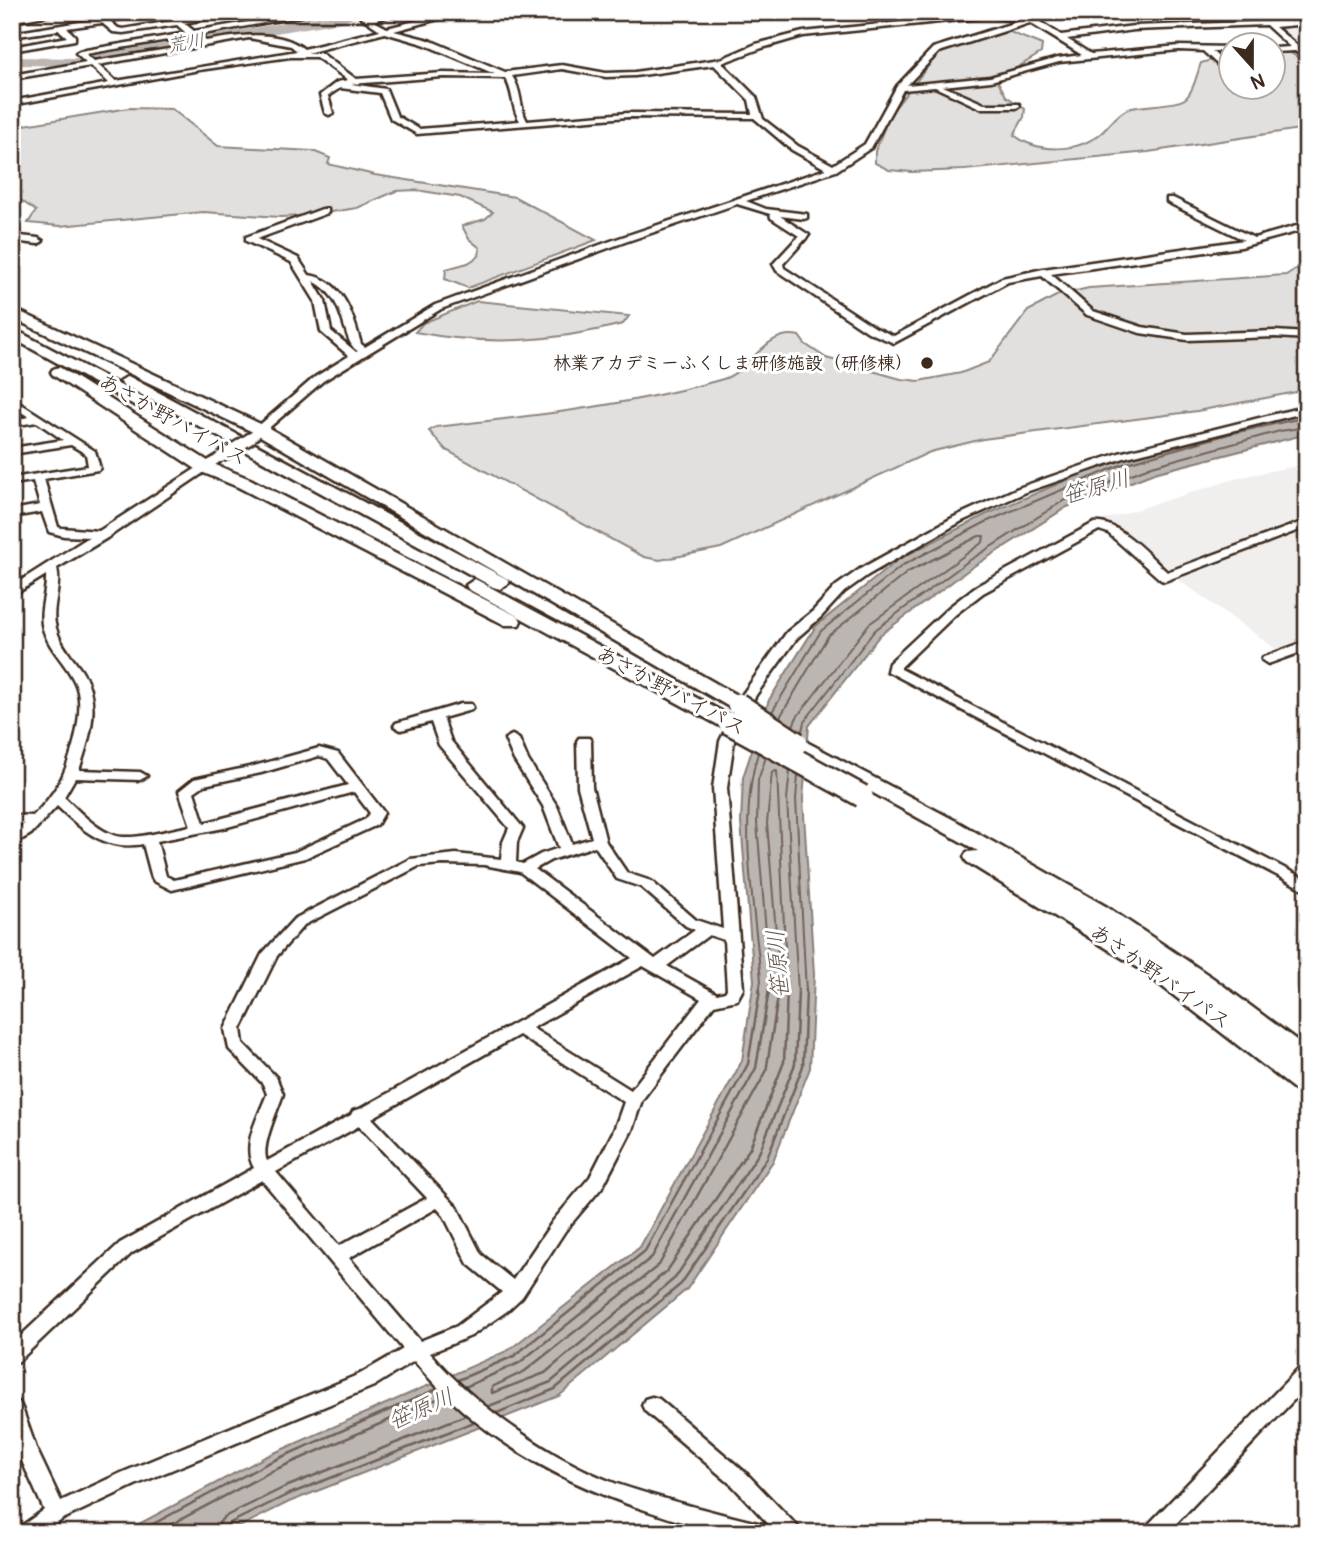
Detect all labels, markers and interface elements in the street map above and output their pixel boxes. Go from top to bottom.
water label: 荒川 [165,28,207,58]
north arrow [1218,32,1288,102]
text: N [1247,67,1268,94]
place label: 林業アカデミーふくしま研修施設（研修棟） [553,352,913,375]
marker: 林業アカデミーふくしま研修施設（研修棟） [919,355,935,371]
street label: あさか野バイパス [94,368,252,472]
water label: 笹原川 [1059,464,1133,510]
street label: あさか野バイパス [591,640,751,742]
street label: あさか野バイパス [1084,918,1236,1036]
water label: 笹原川 [761,928,795,1000]
water label: 笹原川 [384,1382,458,1436]

